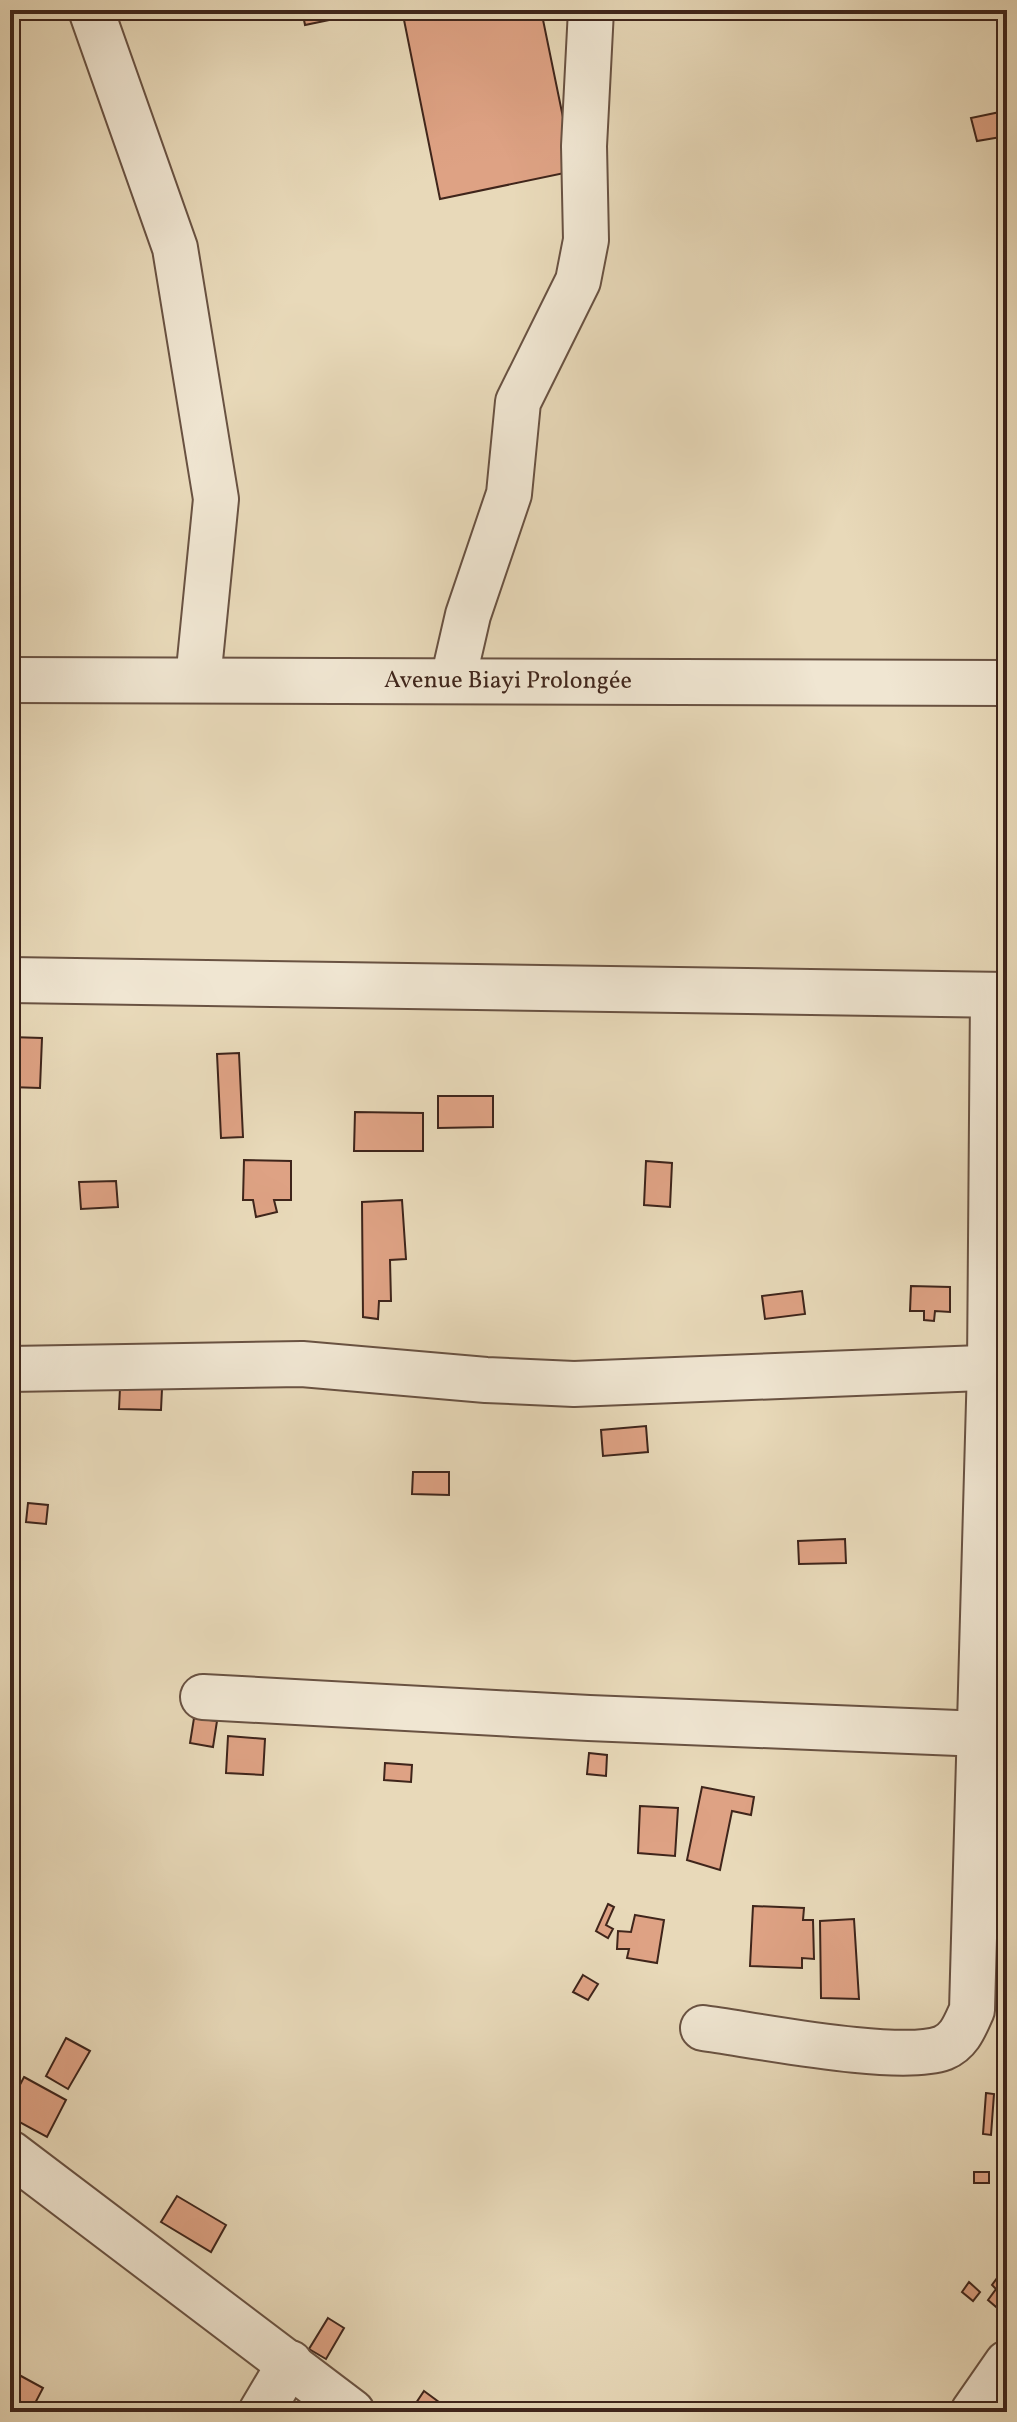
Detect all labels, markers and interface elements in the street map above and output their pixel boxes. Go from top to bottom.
street label: Avenue Biayi Prolongée [384,664,632,699]

